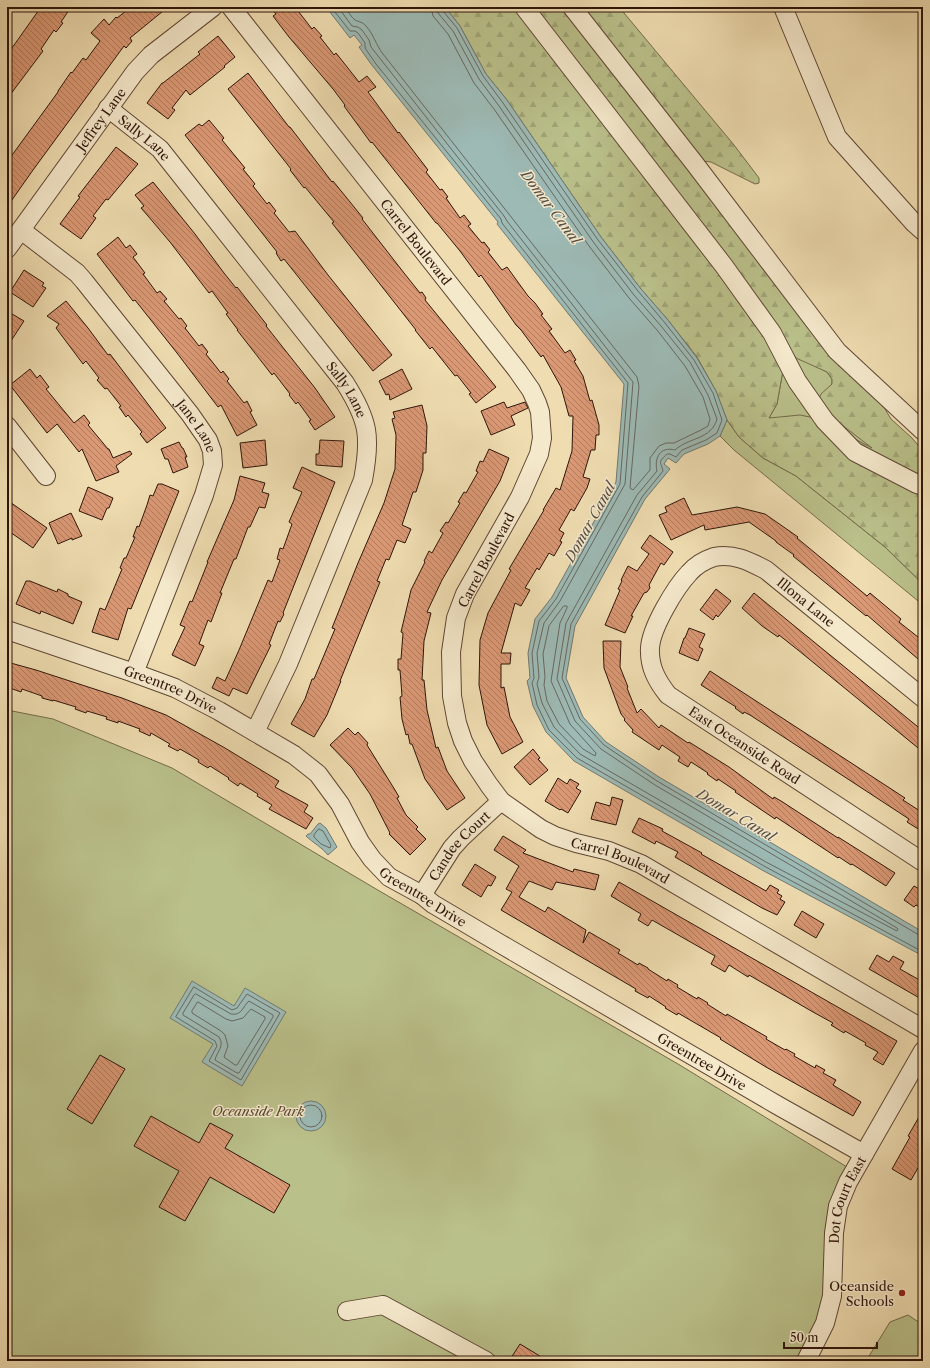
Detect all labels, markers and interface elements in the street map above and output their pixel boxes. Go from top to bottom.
street label: Jeffrey Lane [71,85,129,156]
street label: Sally Lane [115,111,174,164]
water label: Domar Canal [516,165,586,249]
street label: Carrel Boulevard [377,196,455,288]
street label: Sally Lane [323,358,370,420]
street label: Jane Lane [172,394,220,455]
water label: Domar Canal [560,478,620,566]
street label: Carrel Boulevard [454,510,518,610]
street label: Illona Lane [774,574,838,630]
street label: Greentree Drive [122,662,220,717]
street label: East Oceanside Road [686,703,803,788]
water label: Domar Canal [692,784,780,846]
street label: Candee Court [425,807,493,884]
street label: Carrel Boulevard [569,834,672,887]
street label: Greentree Drive [376,864,470,930]
street label: Greentree Drive [655,1029,749,1093]
park label: Oceanside Park [212,1103,304,1119]
street label: Dot Court East [826,1153,869,1244]
place label: Oceanside Schools [829,1278,894,1309]
marker: Oceanside Schools [897,1288,907,1298]
scale bar [784,1324,877,1350]
text: 50 m [790,1330,819,1345]

